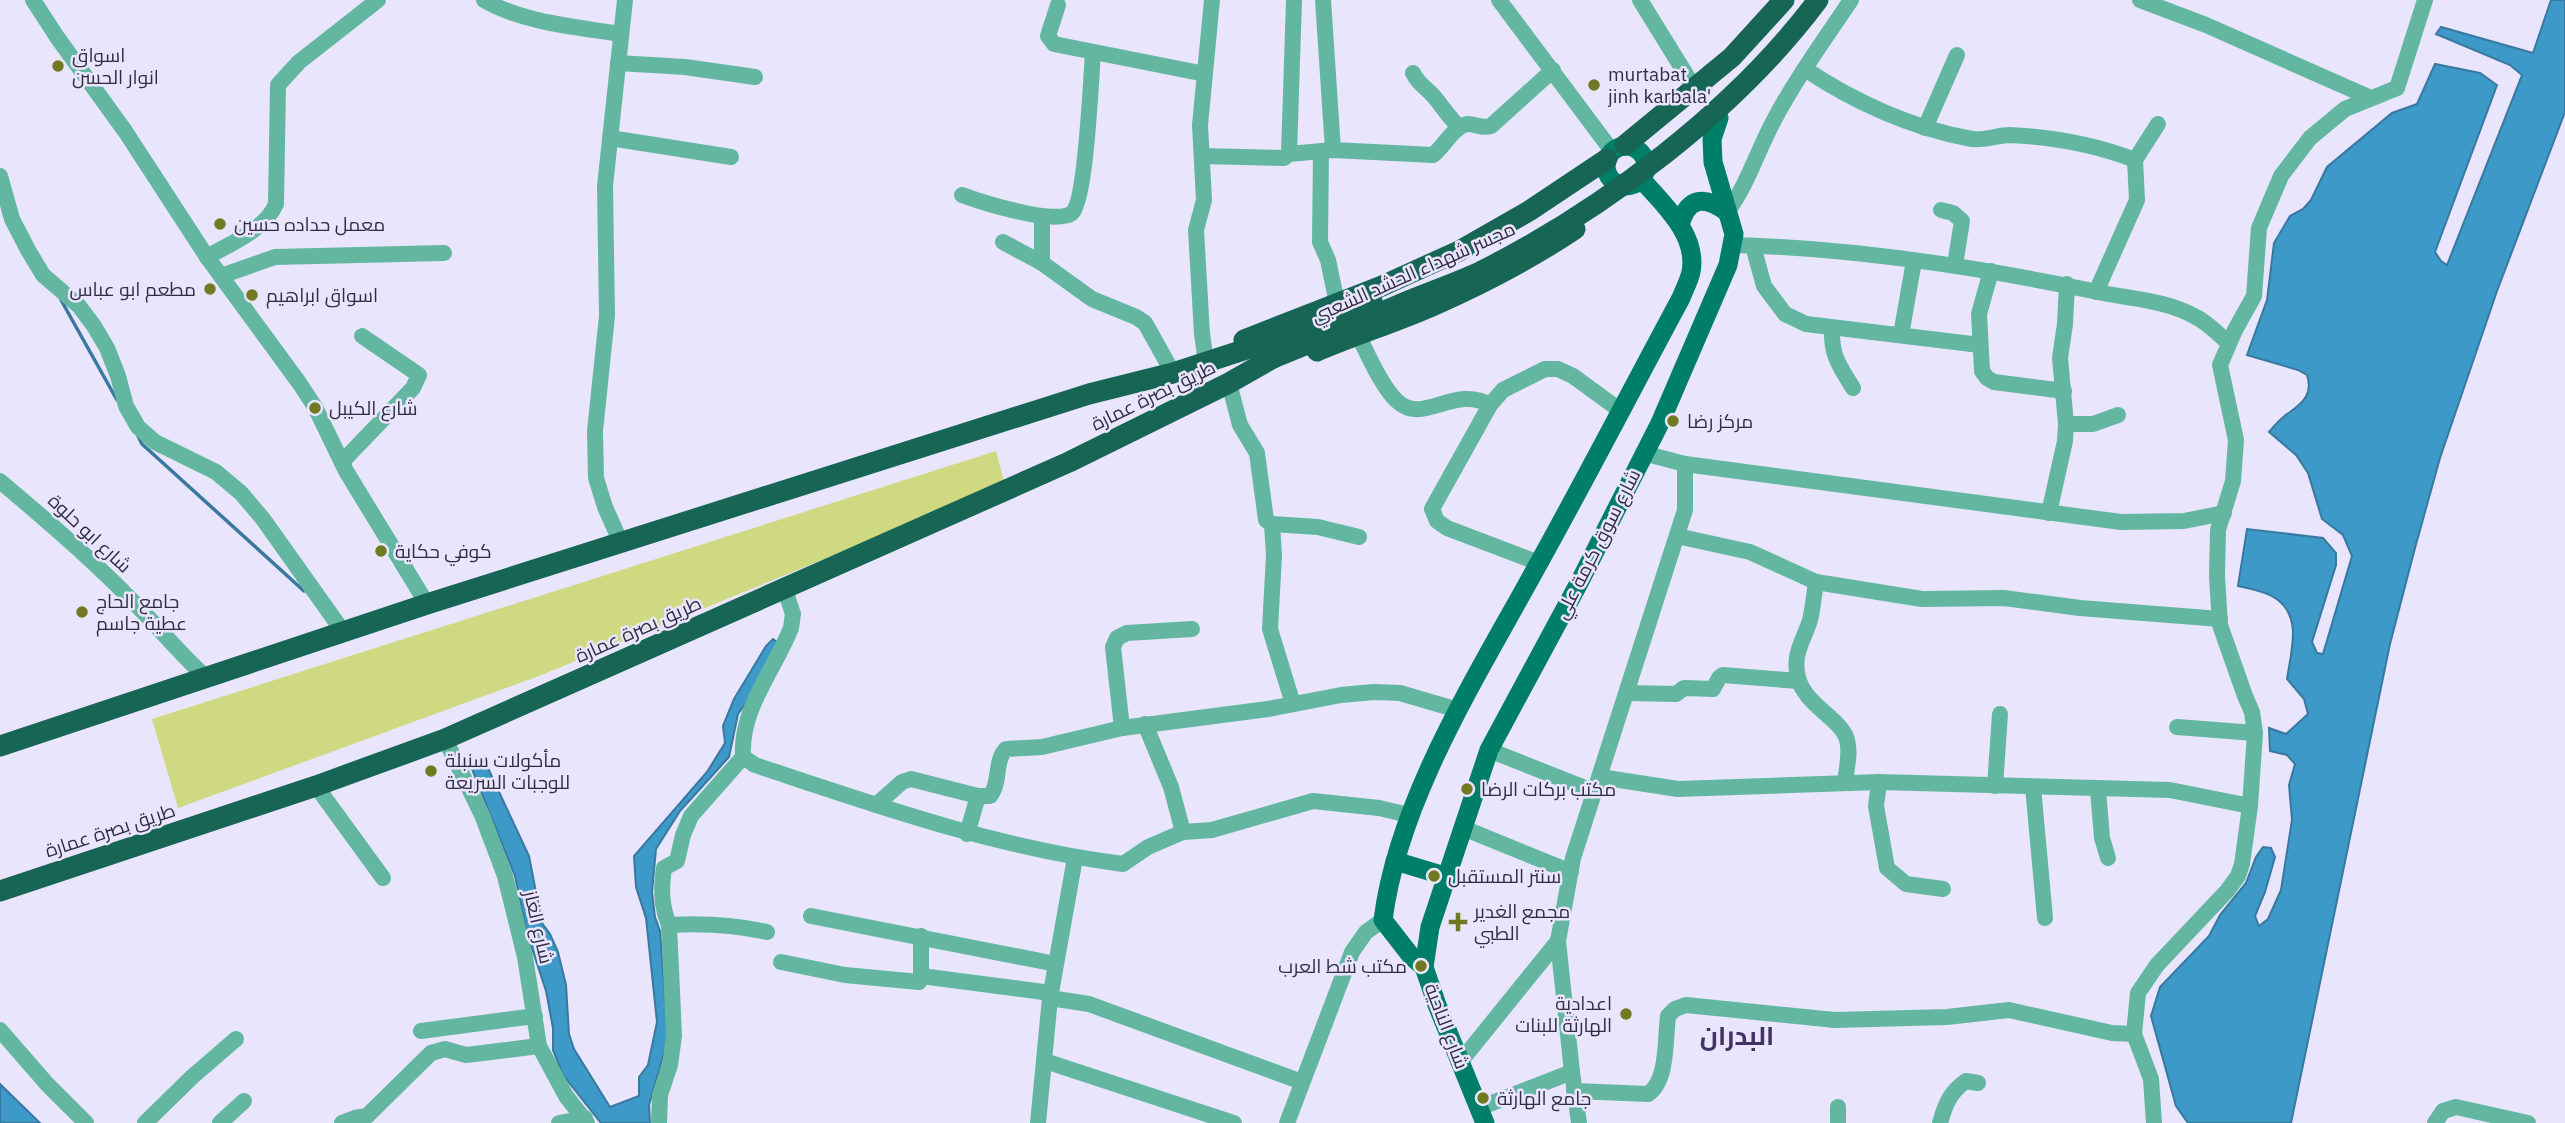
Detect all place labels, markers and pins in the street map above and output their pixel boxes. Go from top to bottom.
place label: اسواق انوار الحسن [72,43,159,89]
marker: اسواق انوار الحسن [50,58,66,74]
place label: murtabat jinh karbala' [1608,62,1711,108]
marker: murtabat jinh karbala' [1586,77,1602,93]
place label: معمل حداده حسين [234,212,385,236]
marker: معمل حداده حسين [212,216,228,232]
place label: مطعم ابو عباس [69,277,196,303]
marker: مطعم ابو عباس [202,281,218,297]
place label: اسواق ابراهيم [266,283,378,309]
marker: اسواق ابراهيم [244,287,260,303]
place label: شارع الكيبل [329,396,418,422]
marker: شارع الكيبل [307,400,323,416]
place label: مركز رضا [1687,409,1753,433]
marker: مركز رضا [1665,413,1681,429]
place label: كوفي حكاية [395,539,492,566]
marker: كوفي حكاية [373,543,389,559]
place label: جامع الحاج عطية جاسم [96,589,187,637]
marker: جامع الحاج عطية جاسم [74,604,90,620]
place label: مأكولات سنبلة للوجبات السريعة [445,748,570,794]
marker: مأكولات سنبلة للوجبات السريعة [423,763,439,779]
place label: مكتب بركات الرضا [1481,777,1616,801]
marker: مكتب بركات الرضا [1459,781,1475,797]
place label: سنتر المستقبل [1448,864,1561,888]
marker: سنتر المستقبل [1426,868,1442,884]
place label: مجمع الغدير الطبي [1473,899,1570,948]
marker: مجمع الغدير الطبي [1448,912,1468,932]
place label: مكتب شط العرب [1278,954,1407,978]
marker: مكتب شط العرب [1413,958,1429,974]
place label: اعدادية الهارثة للبنات [1515,991,1612,1037]
marker: اعدادية الهارثة للبنات [1618,1006,1634,1022]
place label: جامع الهارثة [1497,1086,1591,1112]
marker: جامع الهارثة [1475,1090,1491,1106]

